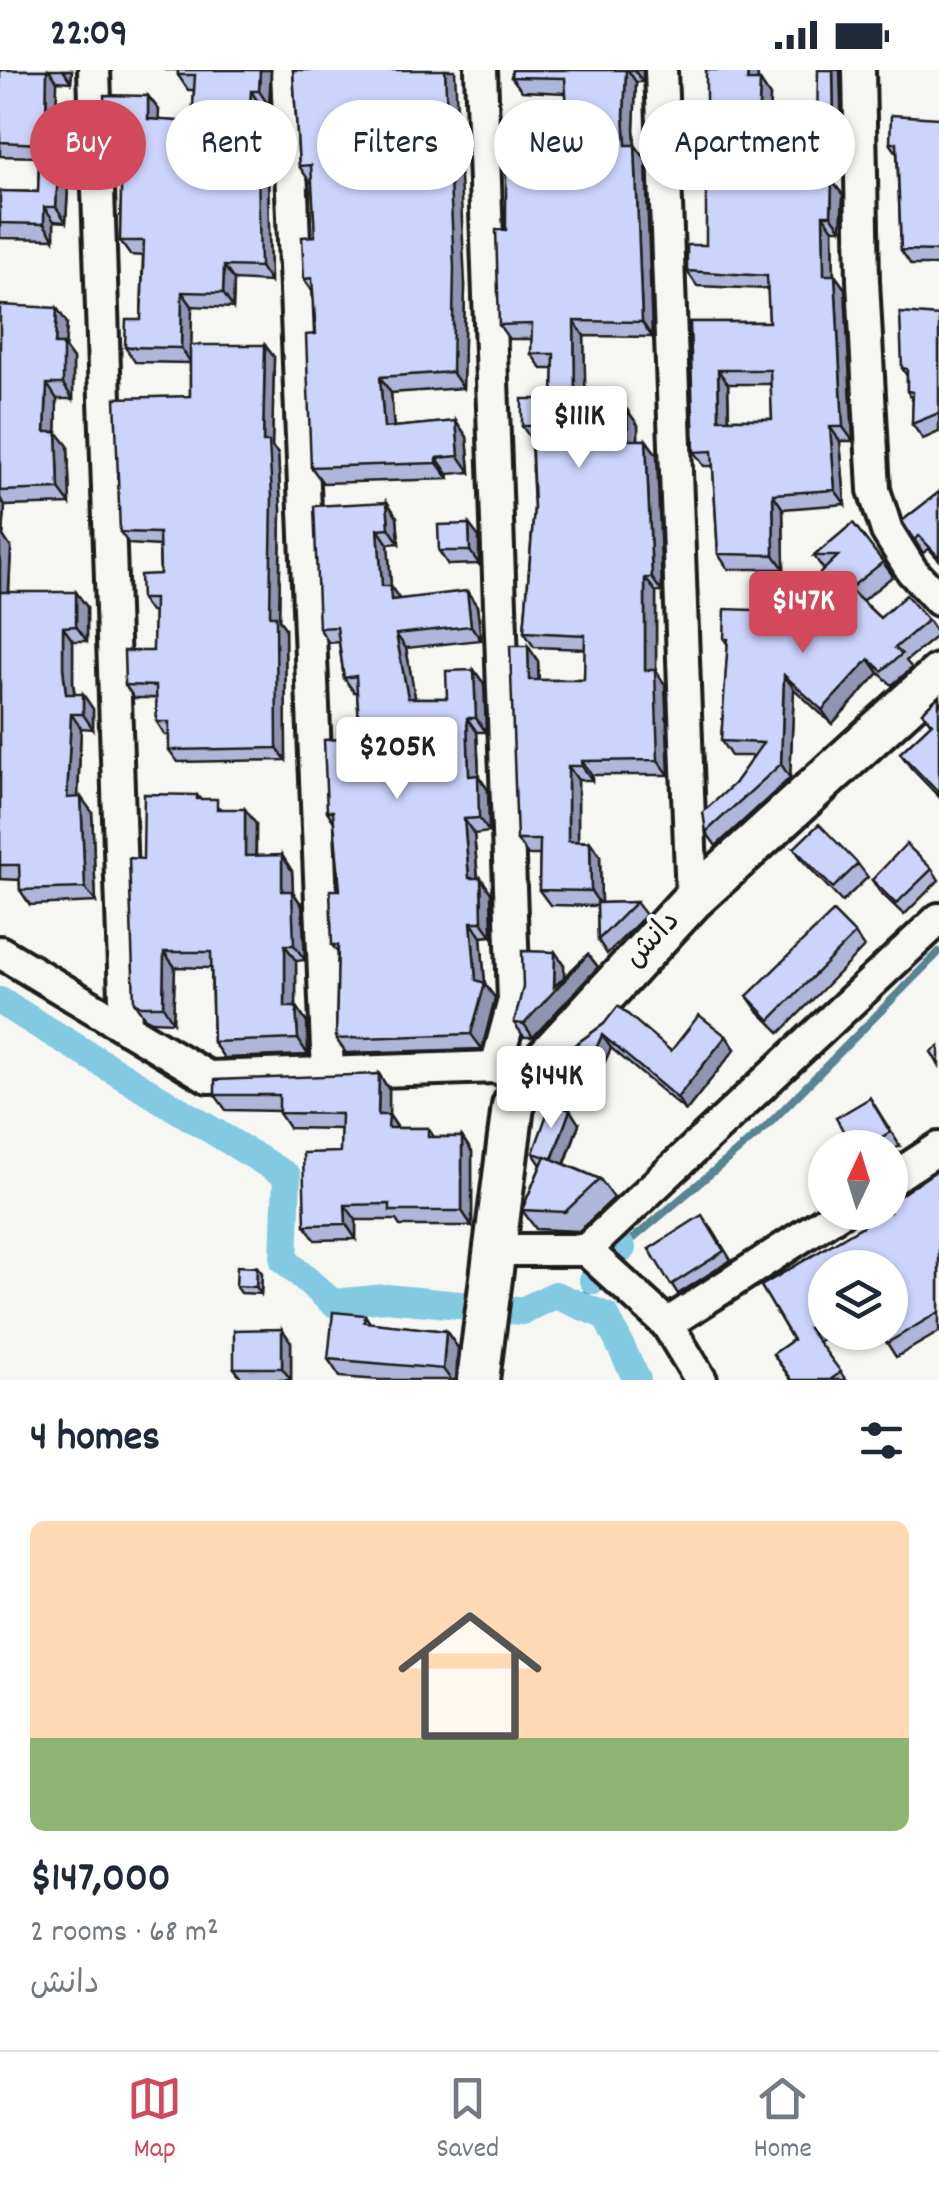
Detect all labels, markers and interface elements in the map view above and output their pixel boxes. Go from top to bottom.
text: 22:09 [50,8,128,63]
chip: Buy [30,100,146,190]
chip: Rent [166,100,297,190]
chip: Filters [317,100,474,190]
chip: New [494,100,619,190]
chip: Apartment [639,100,855,190]
pin: $111K [509,386,649,471]
text: $111K [553,395,605,441]
pin: $147K [733,571,873,656]
text: $147K [771,580,835,626]
pin: $205K [327,717,467,802]
text: $205K [358,726,436,772]
street label: دانش [616,903,692,979]
pin: $144K [481,1046,621,1131]
text: $144K [519,1055,583,1101]
north arrow [808,1130,908,1230]
map controls [808,1130,908,1350]
button: layers [808,1250,908,1350]
text: 4 homes [30,1410,160,1470]
icon: filters [854,1413,909,1468]
icon: home [380,1586,560,1766]
text: $147,000 [30,1851,171,1911]
text: 2 rooms · 68 m² [30,1911,219,1957]
text: دانش [30,1963,99,2009]
tab: Map [127,2071,182,2171]
tab: Saved [437,2071,499,2171]
tab: Home [753,2071,812,2171]

